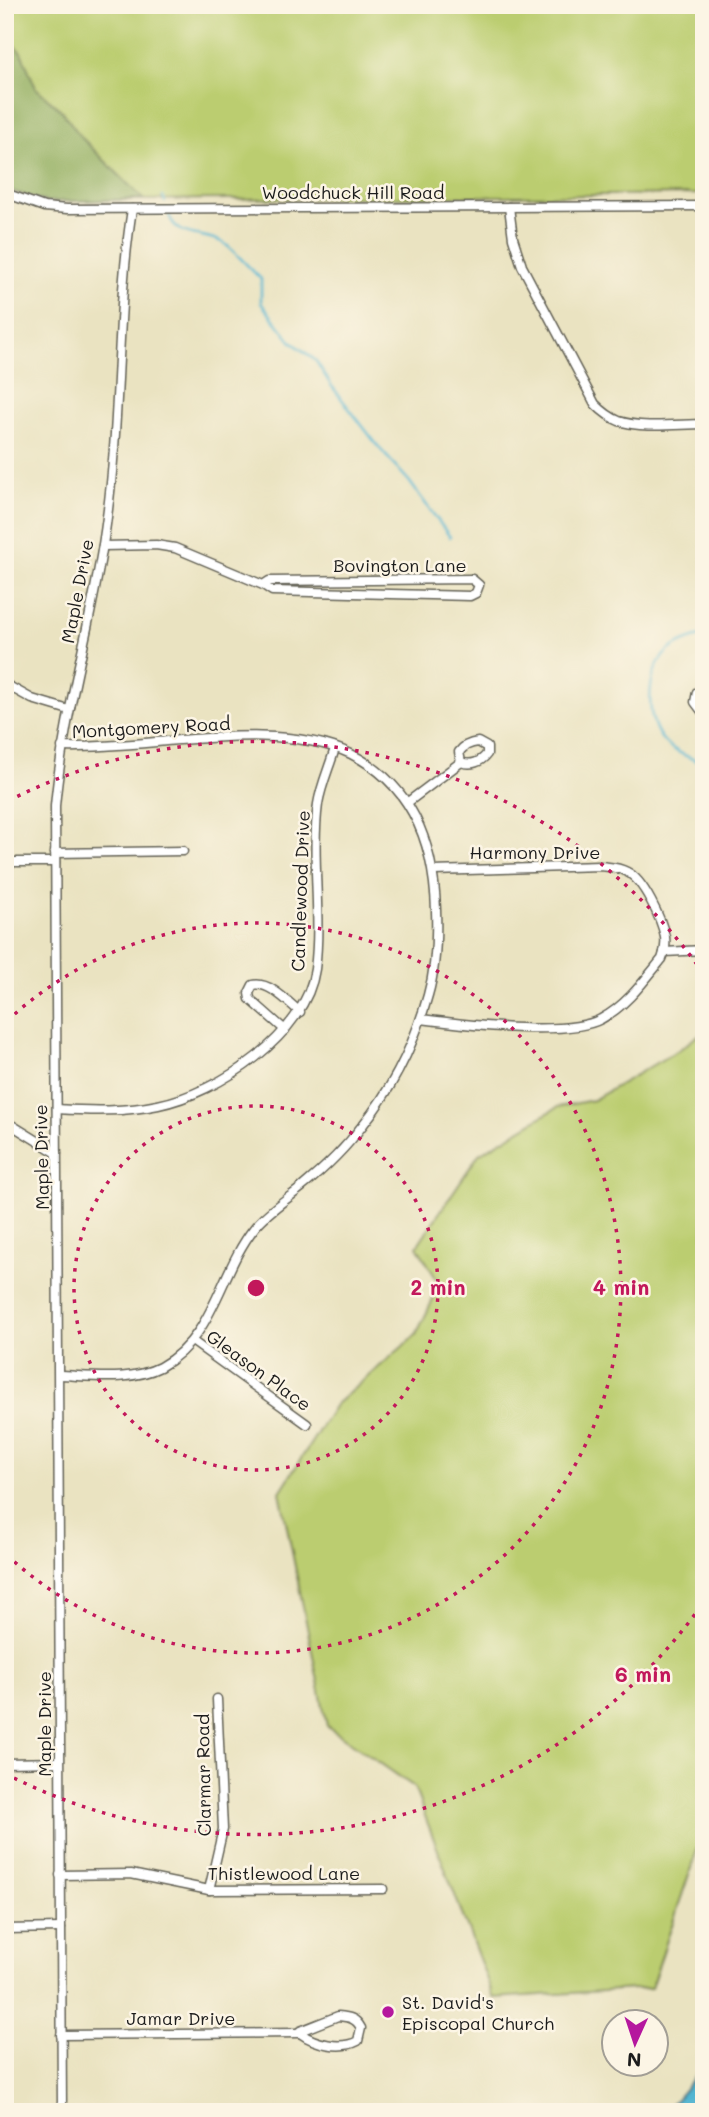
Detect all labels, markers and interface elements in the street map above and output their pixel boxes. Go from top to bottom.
street label: Woodchuck Hill Road [261,180,445,204]
street label: Maple Drive [55,537,99,645]
street label: Bovington Lane [333,553,467,577]
street label: Montgomery Road [71,711,231,743]
street label: Candlewood Drive [285,810,315,972]
street label: Harmony Drive [470,840,600,864]
street label: Maple Drive [28,1104,54,1210]
text: 2 min [410,1273,466,1300]
text: 4 min [593,1273,649,1300]
centre of rings [244,1276,268,1300]
street label: Gleason Place [202,1324,316,1416]
text: 6 min [615,1660,671,1687]
street label: Maple Drive [32,1671,56,1777]
street label: Clarmar Road [190,1713,216,1837]
street label: Thistlewood Lane [208,1861,360,1885]
place label: St. David's Episcopal Church [402,1990,554,2035]
marker: St. David's Episcopal Church [380,2004,396,2020]
street label: Jamar Drive [126,2006,236,2030]
north arrow [600,2008,670,2078]
text: N [626,2048,642,2073]

